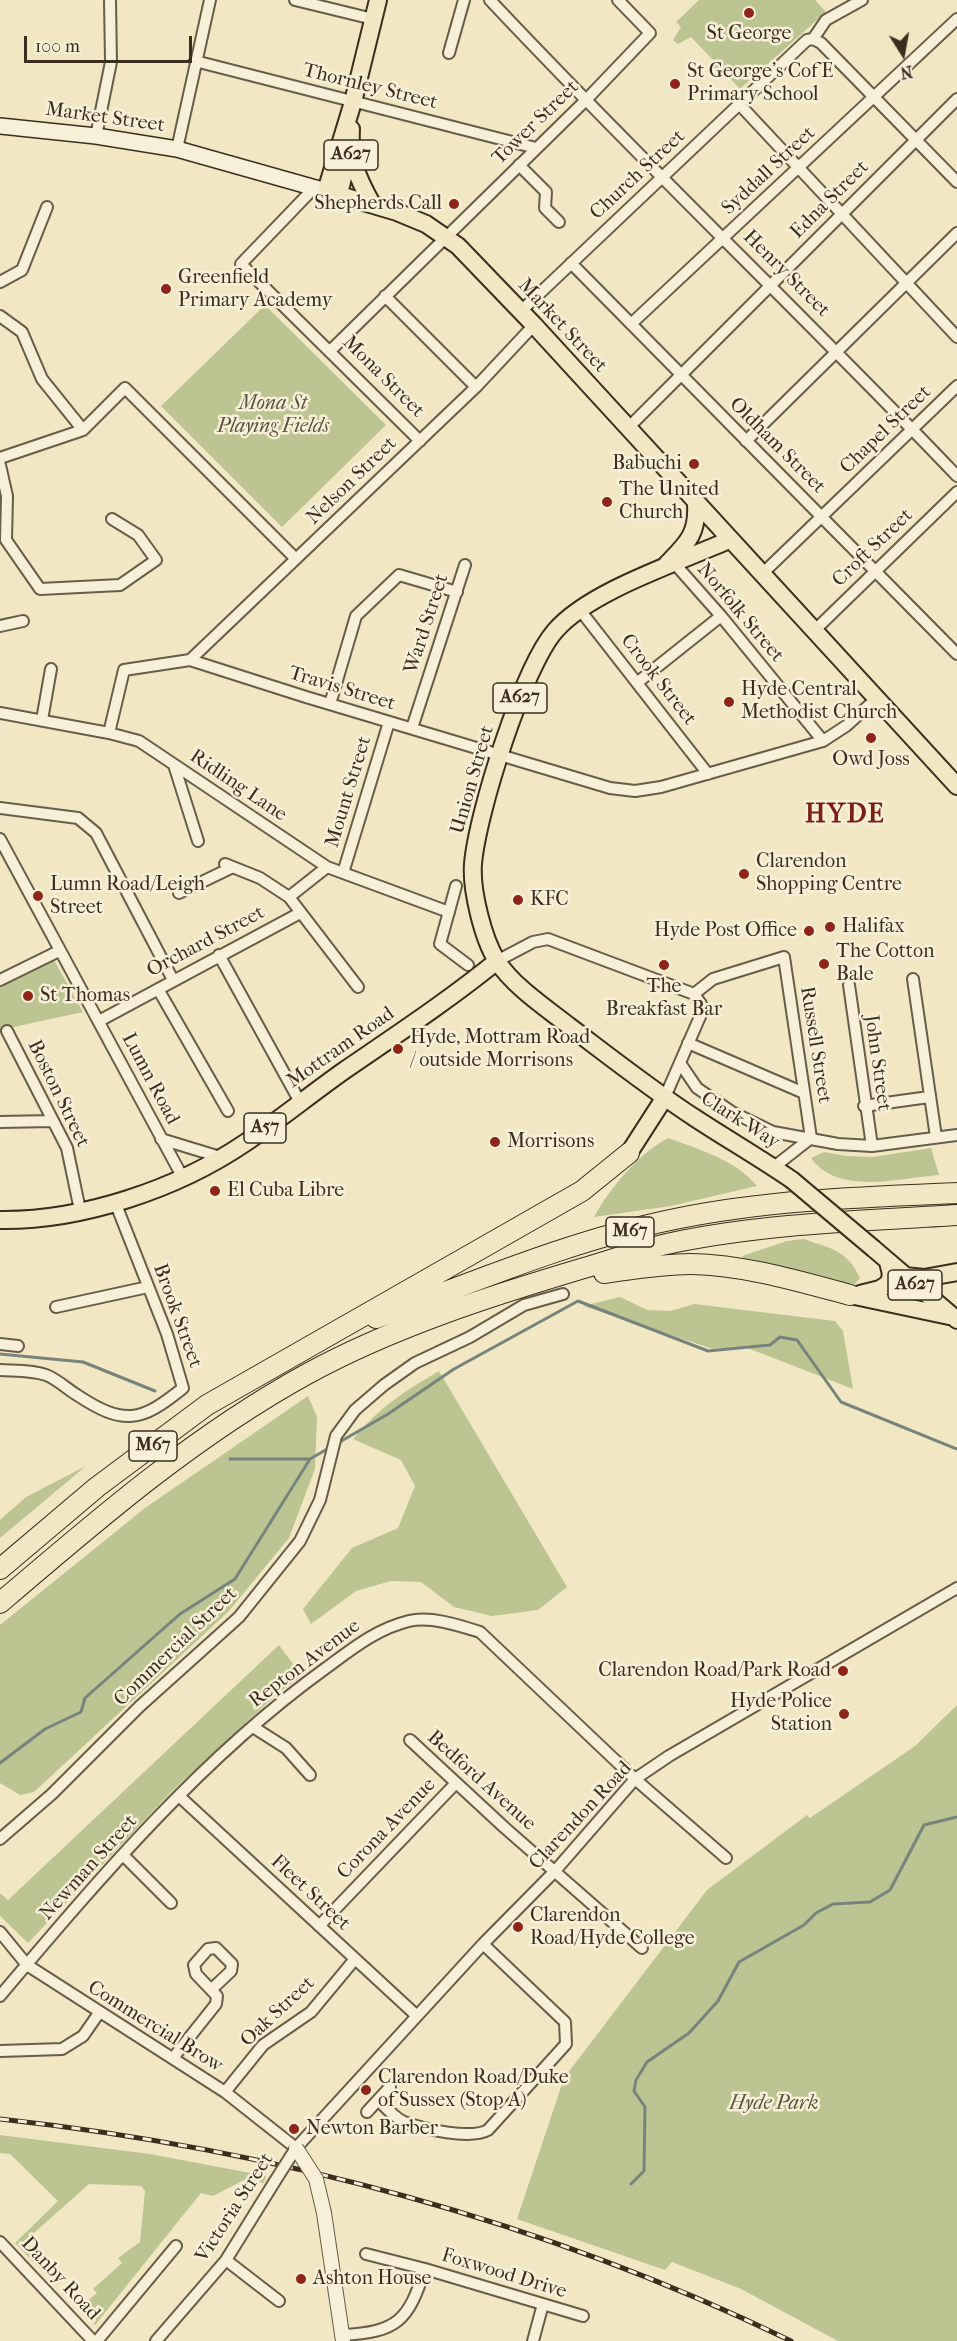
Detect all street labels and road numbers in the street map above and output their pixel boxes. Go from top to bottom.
street label: Thornley Street [300,59,440,115]
street label: Tower Street [488,76,584,170]
street label: Market Street [44,98,166,138]
street label: Syddall Street [717,122,821,220]
street label: Church Street [585,125,691,225]
road number: A627 [324,140,378,170]
street label: Edna Street [786,156,874,244]
street label: Henry Street [737,225,835,323]
street label: Market Street [512,274,612,378]
street label: Mona Street [337,331,429,423]
street label: Chapel Street [836,381,936,479]
street label: Oldham Street [724,393,830,499]
street label: Nelson Street [302,432,402,530]
street label: Croft Street [828,504,918,592]
street label: Norfolk Street [691,558,789,668]
street label: Ward Street [400,571,454,677]
street label: Crook Street [615,630,701,730]
street label: Travis Street [286,661,398,717]
road number: A627 [493,683,547,713]
street label: Union Street [446,723,500,837]
street label: Mount Street [321,734,377,850]
street label: Ridling Lane [185,745,291,827]
street label: Orchard Street [143,901,269,983]
street label: Russell Street [794,985,836,1105]
street label: Mottram Road [283,1002,399,1094]
street label: John Street [858,1013,896,1113]
street label: Lumn Road [116,1029,184,1129]
street label: Boston Street [22,1036,94,1152]
street label: Clark Way [696,1087,784,1155]
road number: A57 [244,1113,286,1143]
road number: M67 [606,1217,654,1247]
street label: Brook Street [147,1261,207,1371]
road number: A627 [888,1270,942,1300]
road number: M67 [129,1431,177,1461]
street label: Commercial Street [110,1582,242,1712]
street label: Repton Avenue [245,1615,365,1713]
street label: Bedford Avenue [422,1726,540,1836]
street label: Clarendon Road [525,1757,637,1875]
street label: Corona Avenue [333,1773,441,1885]
street label: Newman Street [35,1810,143,1926]
street label: Fleet Street [265,1850,355,1936]
street label: Oak Street [236,1972,320,2052]
street label: Commercial Brow [83,1976,227,2078]
street label: Victoria Street [191,2149,279,2267]
street label: Danby Road [15,2232,105,2326]
street label: Foxwood Drive [439,2244,569,2304]

